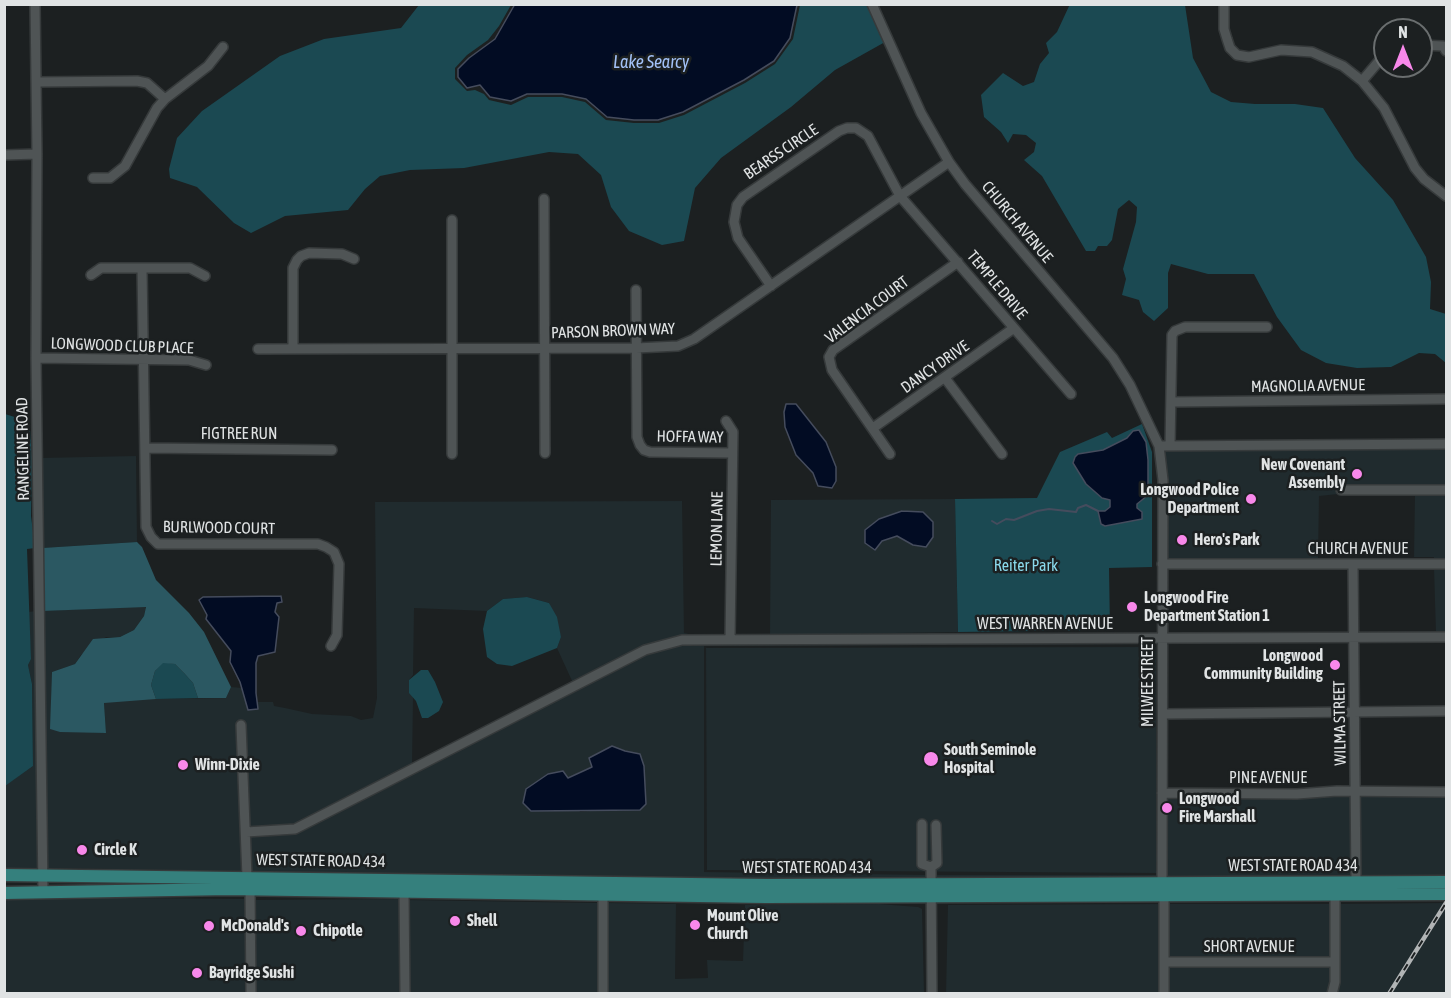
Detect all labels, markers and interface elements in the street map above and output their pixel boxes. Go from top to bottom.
north arrow [1373,18,1433,78]
text: N [1398,23,1408,41]
water label: Lake Searcy [613,51,689,73]
street label: BEARSS CIRCLE [740,120,822,184]
street label: CHURCH AVENUE [977,177,1057,267]
street label: TEMPLE DRIVE [963,247,1031,323]
street label: VALENCIA COURT [821,272,913,348]
street label: PARSON BROWN WAY [551,319,675,343]
street label: LONGWOOD CLUB PLACE [50,334,194,358]
street label: DANCY DRIVE [897,337,973,397]
street label: MAGNOLIA AVENUE [1251,375,1365,397]
street label: RANGELINE ROAD [13,397,33,501]
street label: FIGTREE RUN [201,424,277,444]
street label: HOFFA WAY [656,427,724,447]
place label: New Covenant Assembly [1261,455,1345,493]
marker: New Covenant Assembly [1350,467,1364,481]
place label: Longwood Police Department [1140,480,1239,518]
street label: LEMON LANE [707,491,727,567]
marker: Longwood Police Department [1244,492,1258,506]
street label: BURLWOOD COURT [163,517,275,539]
place label: Hero's Park [1194,530,1259,550]
marker: Hero's Park [1175,533,1189,547]
street label: CHURCH AVENUE [1308,539,1408,559]
park label: Reiter Park [994,556,1058,576]
place label: Longwood Fire Department Station 1 [1144,588,1270,626]
marker: Longwood Fire Department Station 1 [1125,600,1139,614]
street label: WEST WARREN AVENUE [977,614,1113,634]
street label: MILWEE STREET [1138,637,1158,727]
place label: Longwood Community Building [1204,646,1323,684]
marker: Longwood Community Building [1328,658,1342,672]
street label: WILMA STREET [1330,680,1350,766]
place label: South Seminole Hospital [944,740,1036,778]
marker: South Seminole Hospital [922,750,940,768]
place label: Winn-Dixie [195,755,260,775]
marker: Winn-Dixie [176,758,190,772]
street label: PINE AVENUE [1229,768,1307,788]
place label: Longwood Fire Marshall [1179,789,1256,827]
marker: Longwood Fire Marshall [1160,801,1174,815]
place label: Circle K [94,840,137,860]
marker: Circle K [75,843,89,857]
street label: WEST STATE ROAD 434 [256,850,386,872]
street label: WEST STATE ROAD 434 [1228,856,1358,876]
street label: WEST STATE ROAD 434 [742,858,872,878]
place label: Mount Olive Church [707,906,778,944]
place label: Shell [467,911,497,931]
marker: Shell [448,914,462,928]
place label: McDonald's [221,916,289,936]
marker: Mount Olive Church [688,918,702,932]
marker: McDonald's [202,919,216,933]
place label: Chipotle [313,921,363,941]
marker: Chipotle [294,924,308,938]
street label: SHORT AVENUE [1204,937,1294,957]
place label: Bayridge Sushi [209,963,294,983]
marker: Bayridge Sushi [190,966,204,980]

